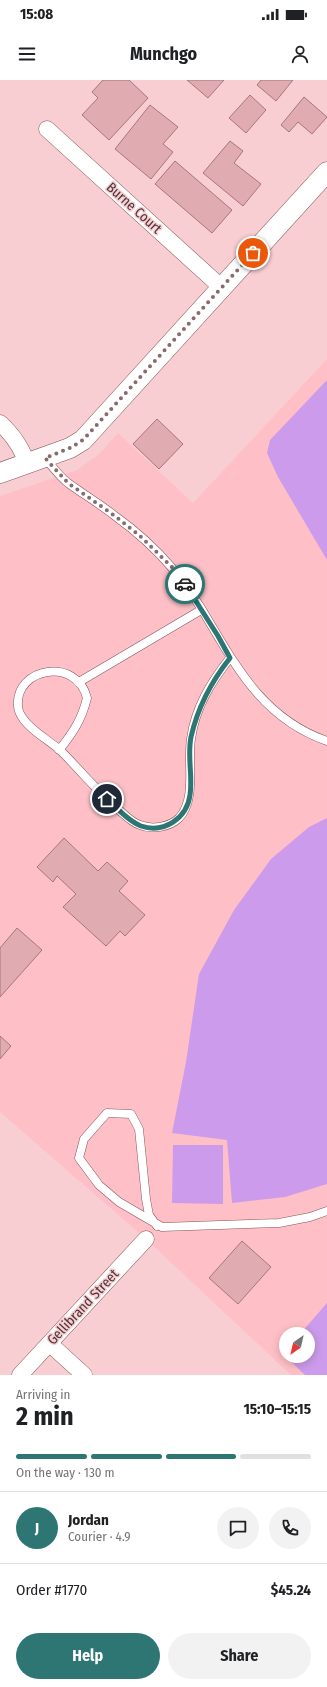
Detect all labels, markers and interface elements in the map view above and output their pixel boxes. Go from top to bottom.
text: 15:08 [20,5,53,23]
icon: menu [16,43,38,65]
text: Munchgo [130,43,197,65]
icon: person [289,43,311,65]
street label: Burne Court [103,179,165,237]
pin [236,236,270,270]
icon: bag [242,242,264,264]
courier [165,564,205,604]
icon: car [174,573,196,595]
pin [90,782,124,816]
icon: home [96,788,118,810]
street label: Gellibrand Street [44,1265,123,1348]
north arrow [279,1327,315,1363]
map controls [279,1327,315,1363]
text: Arriving in [16,1387,70,1402]
text: 15:10–15:15 [243,1400,311,1418]
text: 2 min [16,1401,74,1432]
text: On the way · 130 m [16,1465,115,1480]
button: chat [217,1507,259,1549]
button: phone [269,1507,311,1549]
text: Jordan [68,1511,109,1529]
text: J [35,1519,39,1537]
text: Courier · 4.9 [68,1529,131,1544]
text: Order #1770 [16,1581,87,1599]
text: $45.24 [271,1581,311,1599]
button: Help [16,1633,160,1679]
button: Share [168,1633,311,1679]

